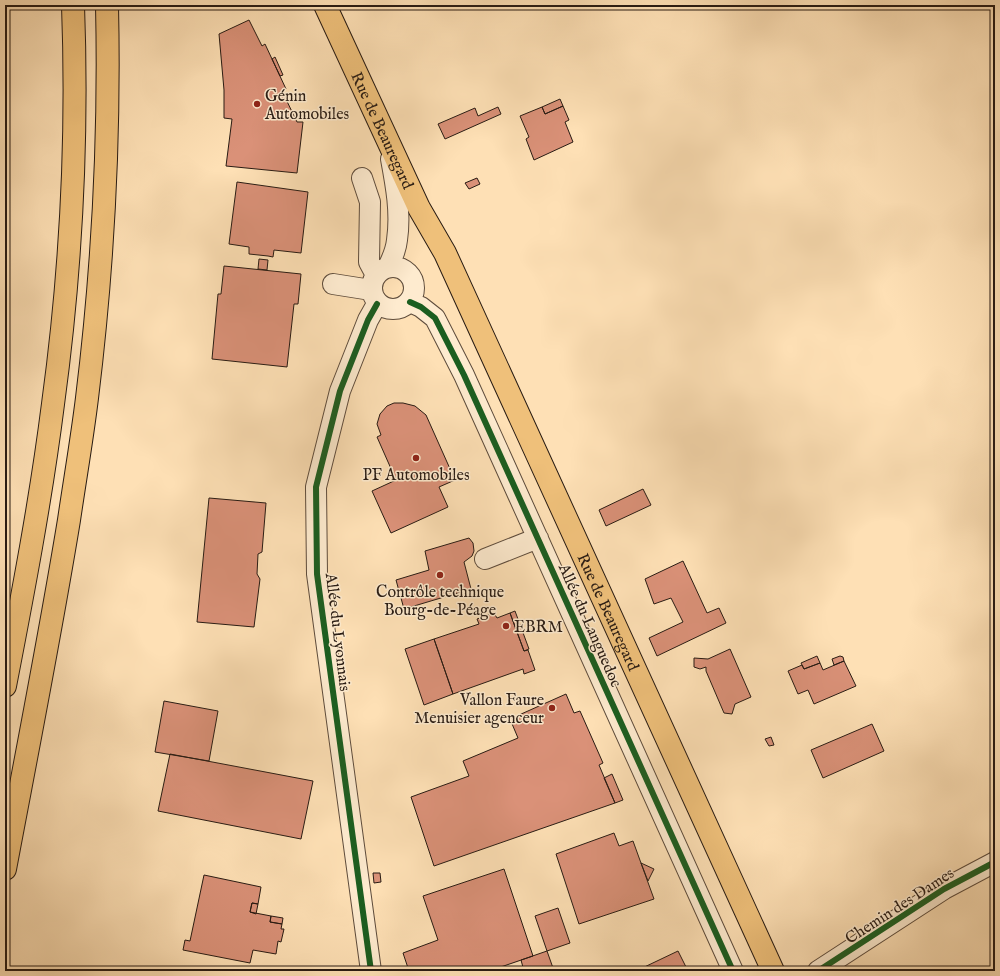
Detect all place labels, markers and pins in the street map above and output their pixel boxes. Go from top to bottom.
place label: Génin Automobiles [264,87,350,125]
marker: Génin Automobiles [252,99,262,109]
marker: PF Automobiles [411,453,421,463]
place label: PF Automobiles [362,466,470,486]
marker: Contrôle technique Bourg-de-Péage [435,570,445,580]
place label: Contrôle technique Bourg-de-Péage [376,583,504,621]
place label: EBRM [514,618,563,638]
marker: EBRM [501,621,511,631]
place label: Vallon Faure Menuisier agenceur [414,691,544,729]
marker: Vallon Faure Menuisier agenceur [547,703,557,713]

